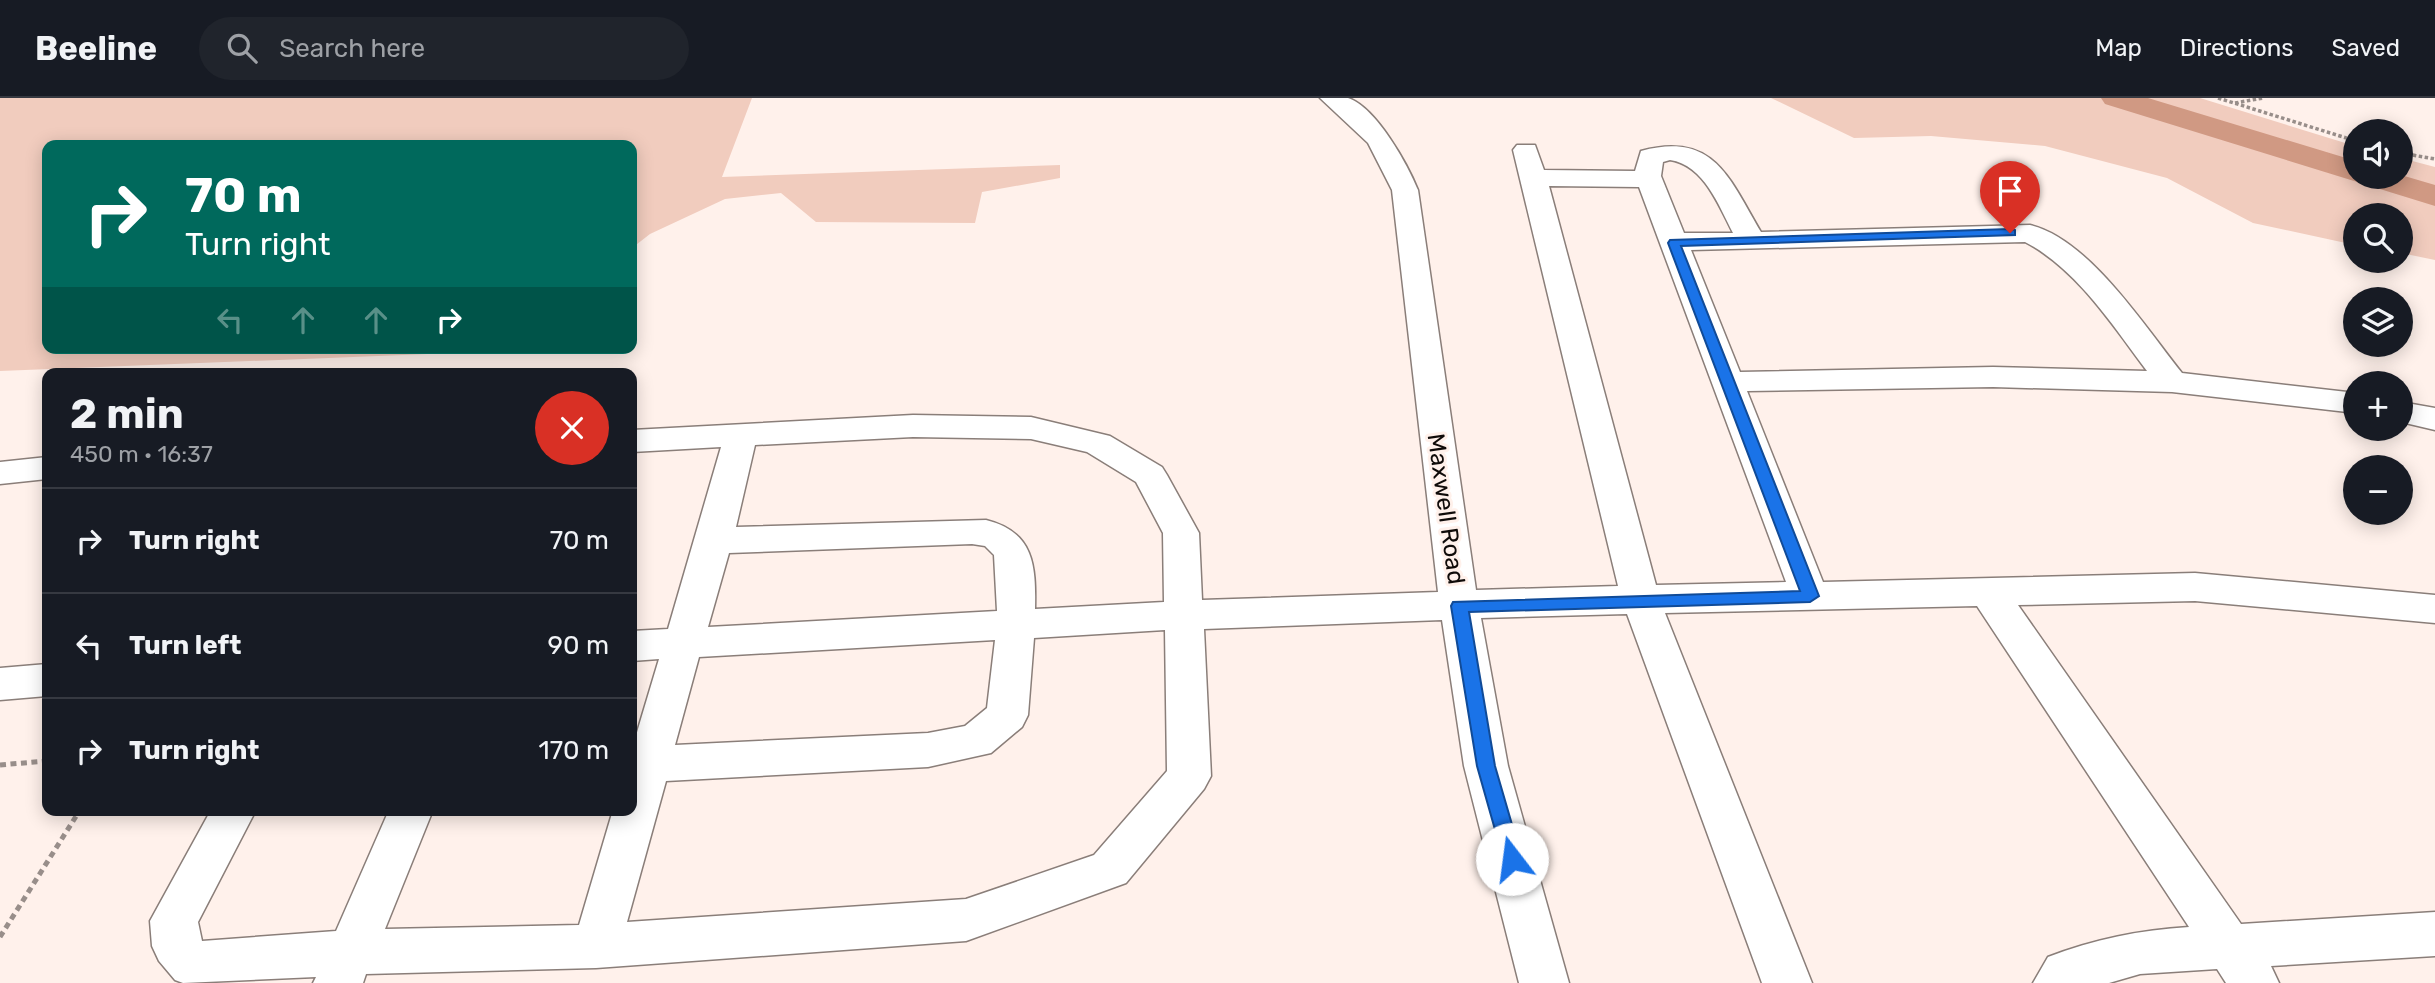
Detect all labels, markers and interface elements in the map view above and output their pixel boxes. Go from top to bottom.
search box [199,17,689,80]
text: Beeline [35,29,157,68]
icon: search [223,29,261,67]
text: Search here [279,33,425,64]
text: Map [2095,34,2142,62]
text: Directions [2180,34,2293,62]
text: Saved [2331,34,2400,62]
map controls [2343,119,2413,525]
button: sound [2343,119,2413,189]
pin [1980,161,2040,233]
text: 70 m [185,166,302,224]
icon: right [70,168,161,259]
icon: arrive [1991,172,2029,210]
button: search [2343,203,2413,273]
text: Turn right [185,225,330,263]
button: layers [2343,287,2413,357]
icon: left [211,301,249,339]
icon: ahead [284,301,322,339]
icon: ahead [357,301,395,339]
icon: right [430,301,468,339]
button: + [2343,371,2413,441]
text: 2 min [70,389,184,439]
button: close [535,391,609,465]
street label: Maxwell Road [1422,432,1470,586]
text: 450 m · 16:37 [70,440,213,468]
button: − [2343,455,2413,525]
icon: right [70,522,108,560]
text: Turn right [129,525,259,556]
text: 70 m [550,525,609,556]
icon: left [70,627,108,665]
text: Turn left [129,630,241,661]
text: 90 m [548,630,609,661]
icon: right [70,732,108,770]
text: Turn right [129,735,259,766]
text: 170 m [539,735,609,766]
position arrow [1475,822,1549,896]

